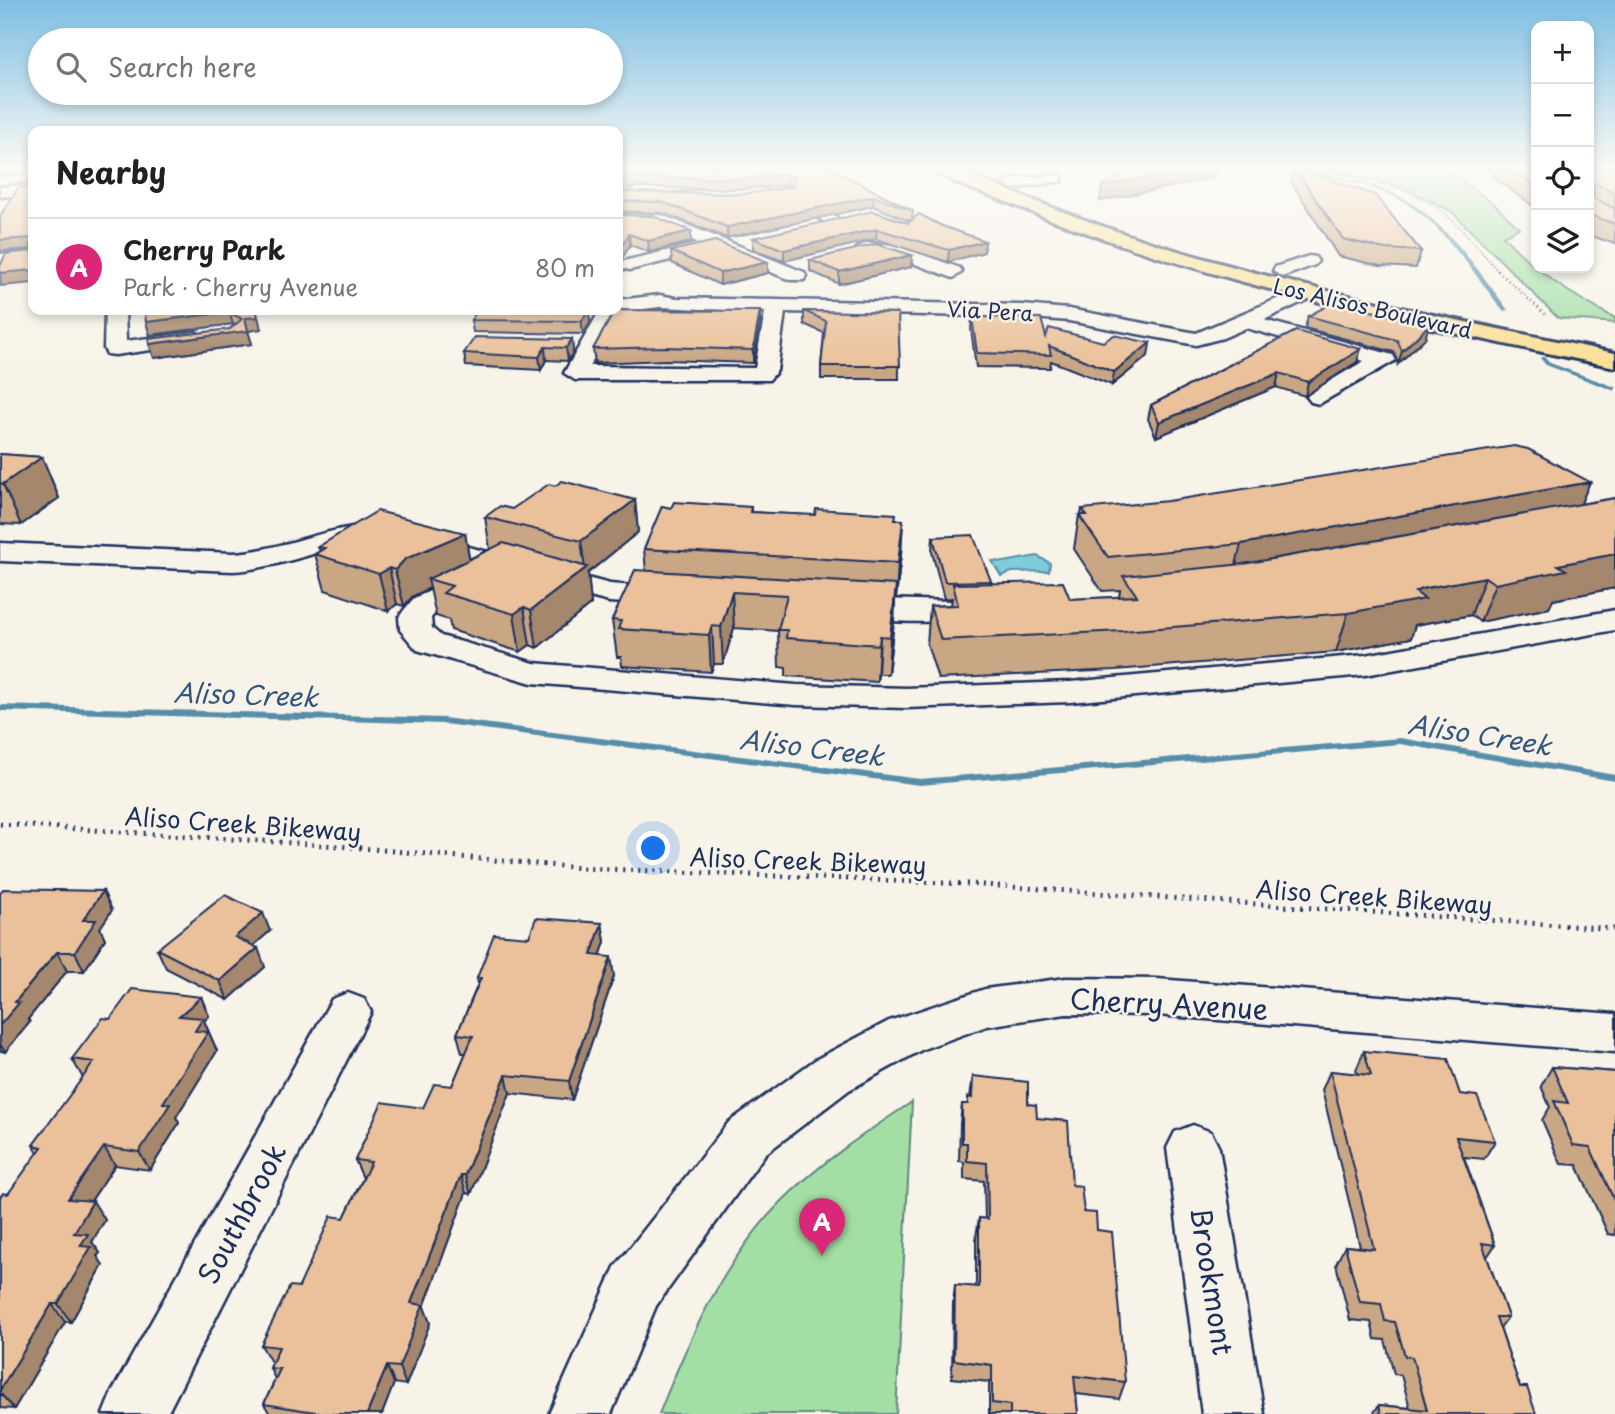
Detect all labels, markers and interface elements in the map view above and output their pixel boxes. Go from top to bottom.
map controls [1531,21,1594,273]
button: + [1531,21,1594,84]
search box [28,28,623,105]
text: Search here [108,47,257,86]
icon: search [52,48,90,86]
button: − [1531,84,1594,147]
button: locate [1531,147,1594,210]
text: Nearby [56,149,166,194]
button: layers [1531,210,1594,273]
text: Cherry Park [123,230,285,269]
text: A [70,250,88,285]
text: 80 m [535,250,595,285]
text: Park · Cherry Avenue [123,269,358,304]
street label: Los Alisos Boulevard [1271,269,1476,345]
street label: Via Pera [946,292,1034,328]
water label: Aliso Creek [173,672,320,716]
water label: Aliso Creek [1406,703,1556,765]
water label: Aliso Creek [738,719,887,775]
street label: Aliso Creek Bikeway [124,797,362,849]
your location [636,831,670,865]
street label: Aliso Creek Bikeway [689,838,927,882]
street label: Aliso Creek Bikeway [1255,870,1493,922]
street label: Cherry Avenue [1069,976,1269,1030]
street label: Southbrook [186,1135,296,1291]
pin: A [799,1198,845,1256]
street label: Brookmont [1180,1204,1246,1358]

